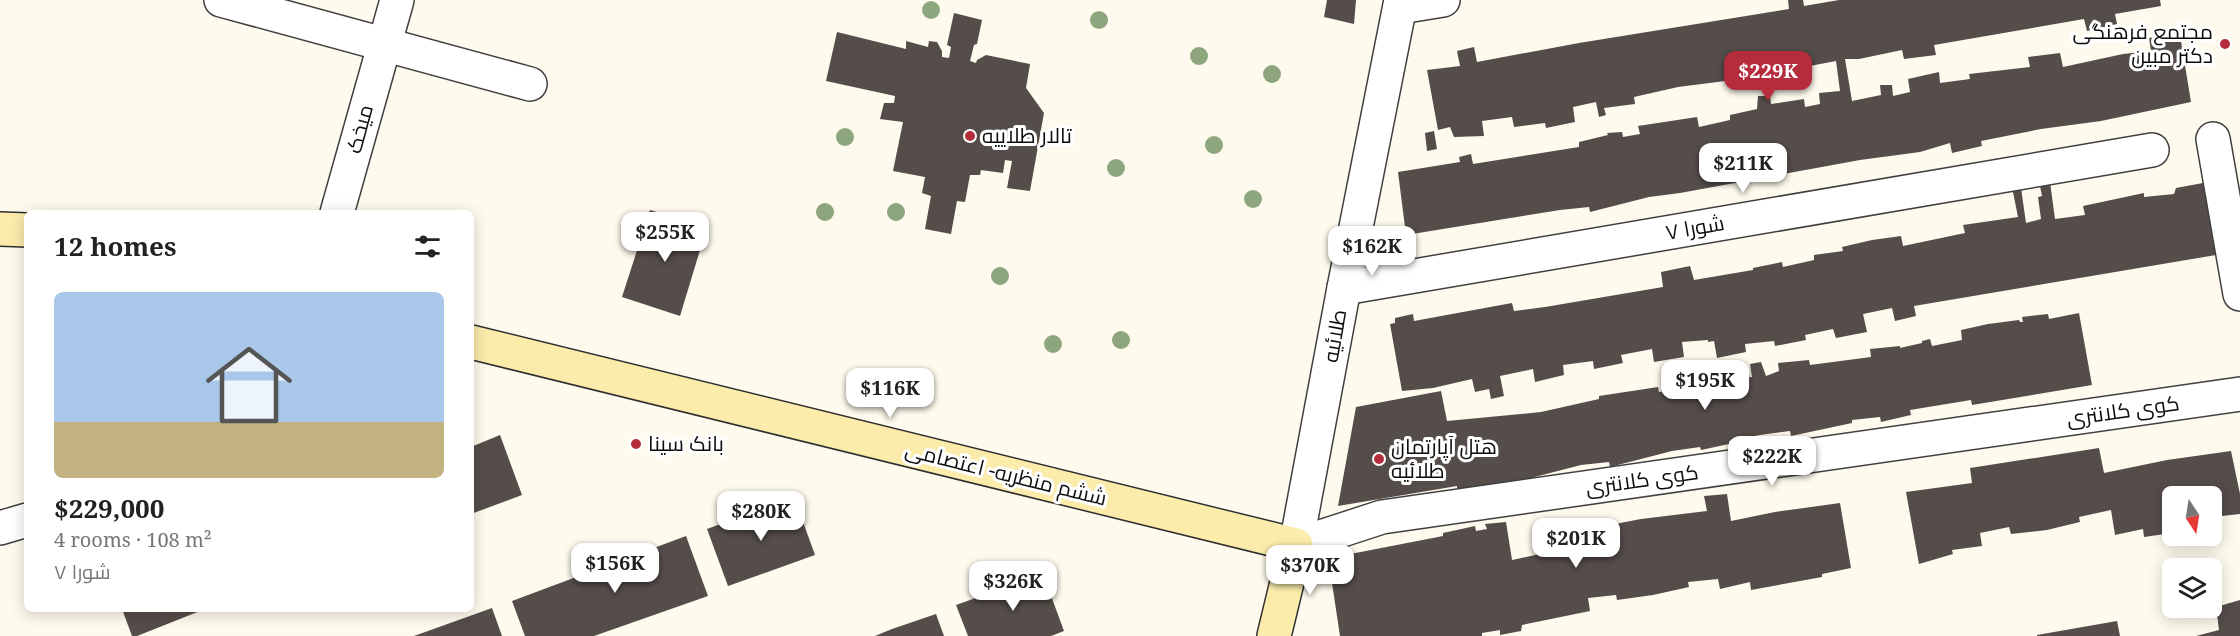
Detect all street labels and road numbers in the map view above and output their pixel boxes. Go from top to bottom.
street label: میخک [339,101,379,156]
street label: شورا ۷ [1663,208,1726,246]
street label: طلائیه [1316,307,1352,365]
street label: کوی کلانتری [2065,388,2181,432]
street label: ششم منظریه- اعتصامی [902,434,1110,513]
street label: کوی کلانتری [1584,457,1700,501]

